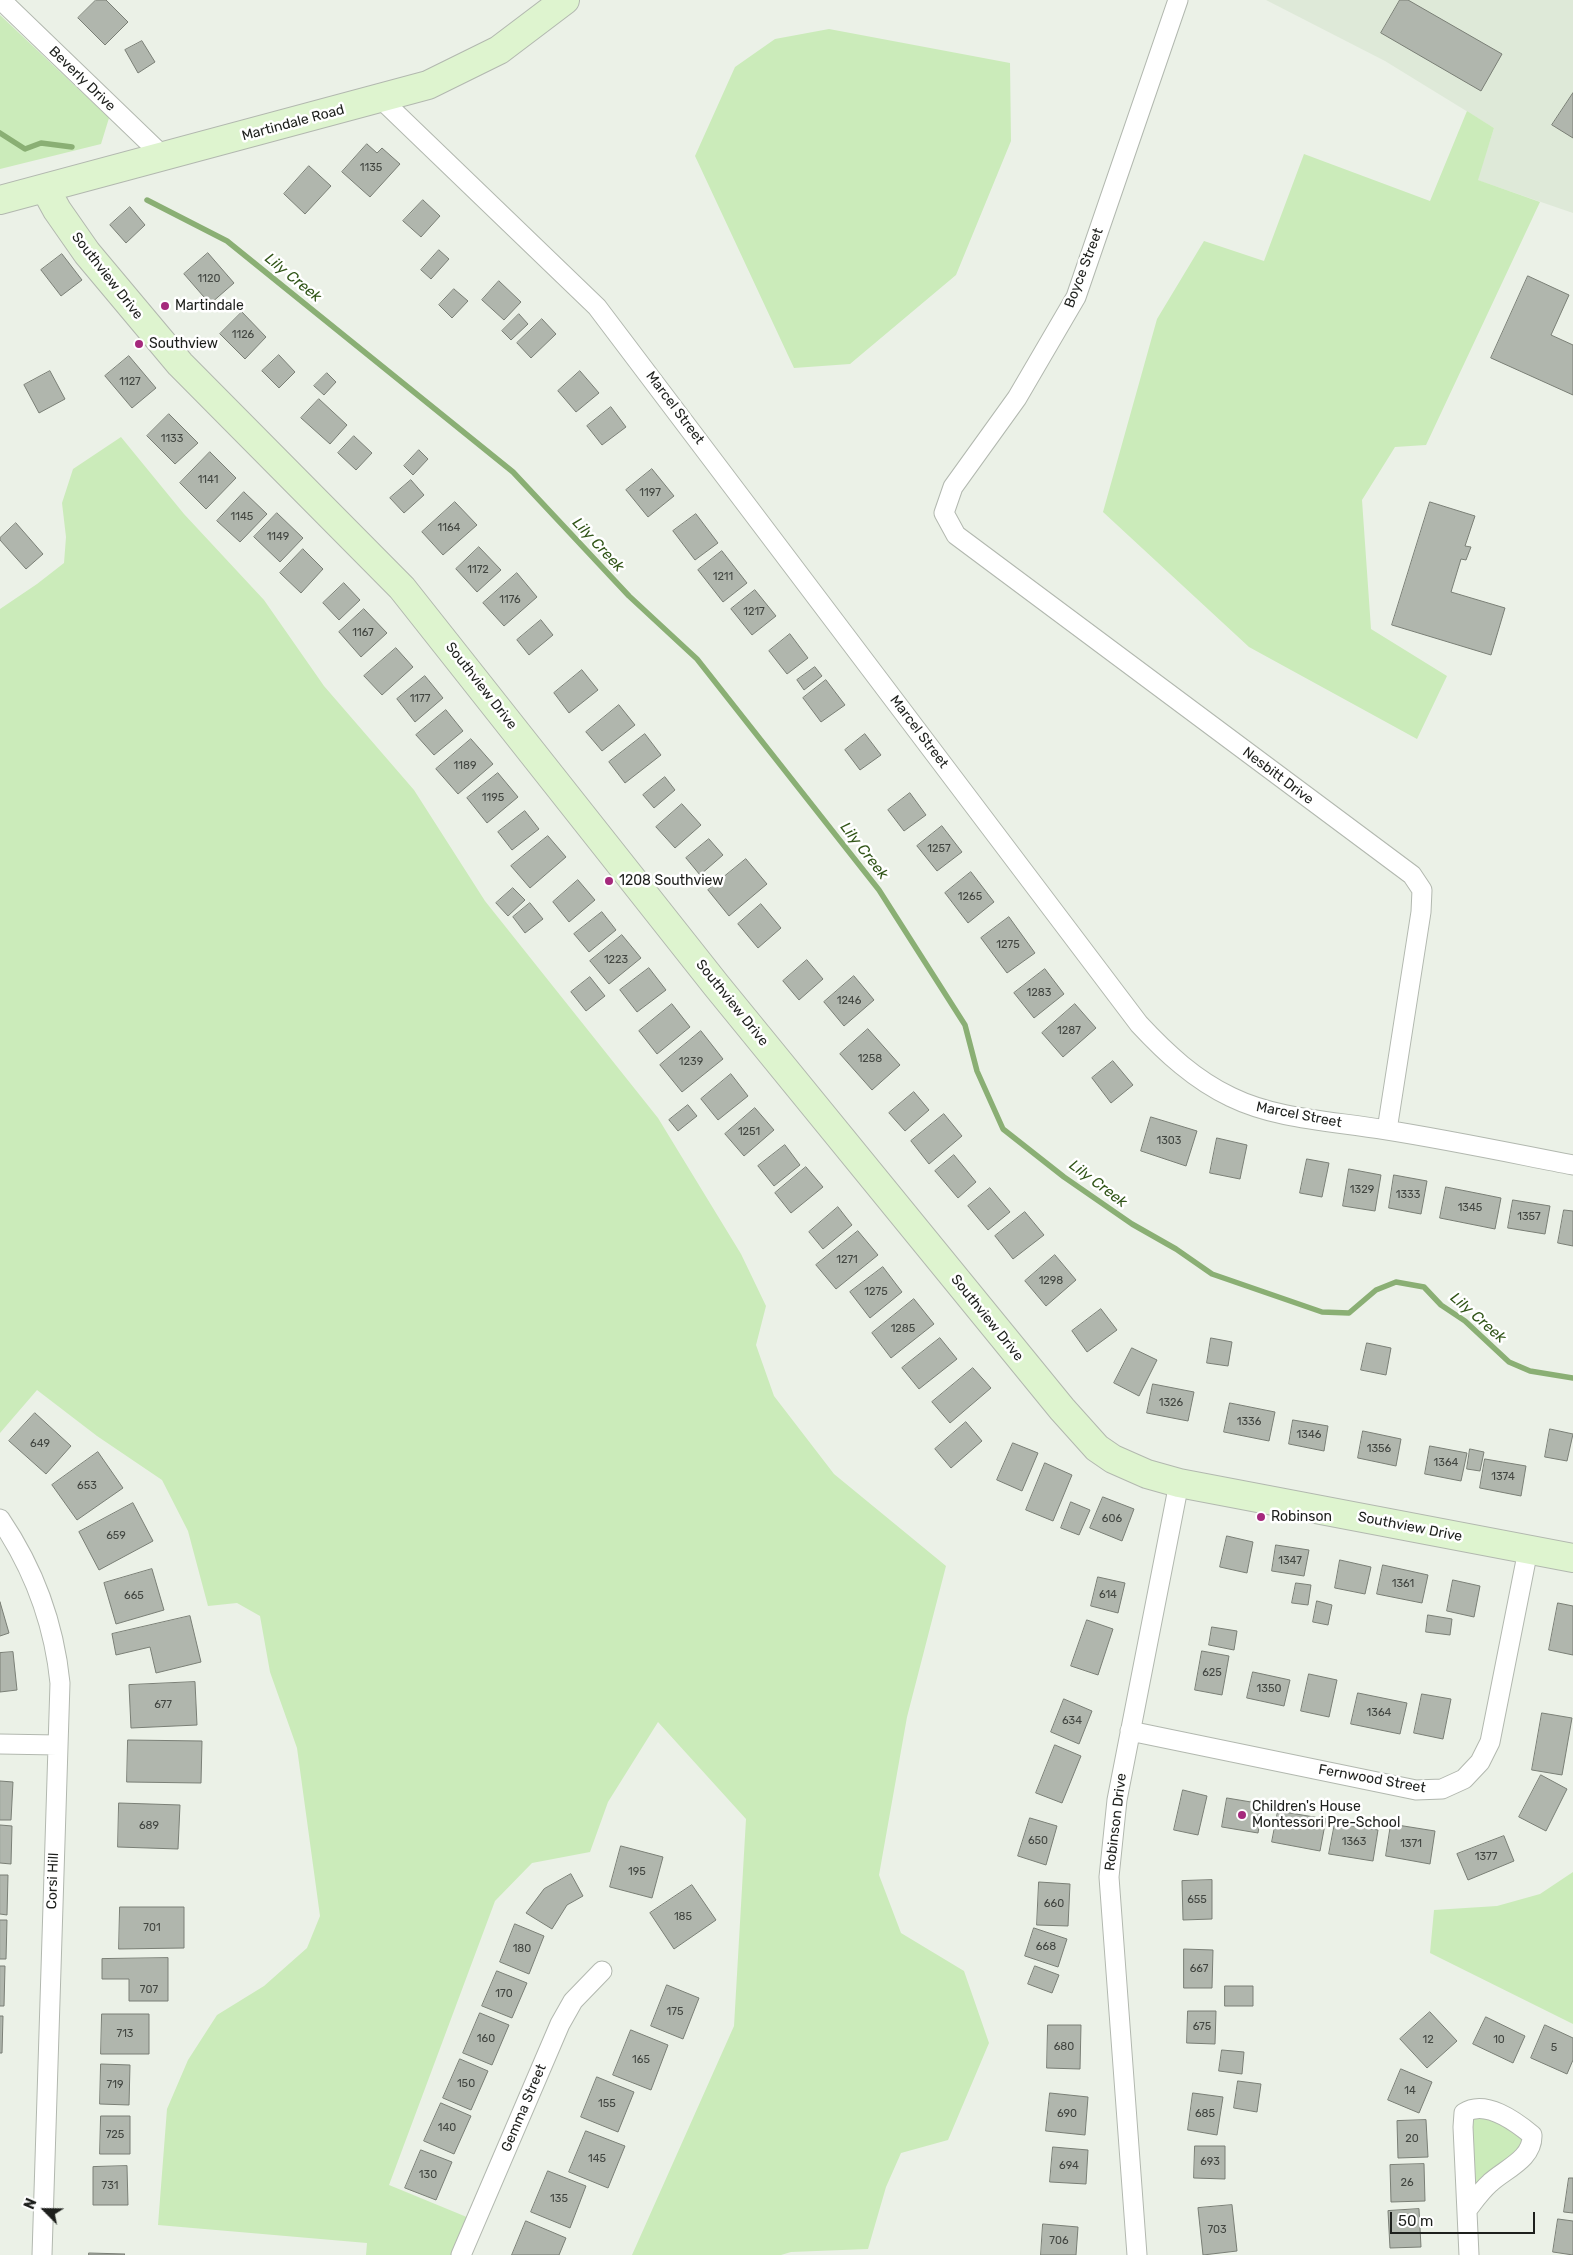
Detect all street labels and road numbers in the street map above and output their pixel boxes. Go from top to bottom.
street label: Beverly Drive [45,43,119,115]
street label: Martindale Road [240,101,346,145]
street label: Boyce Street [1061,226,1107,310]
street label: Southview Drive [68,229,146,323]
street label: Marcel Street [642,368,708,448]
street label: Southview Drive [442,639,520,733]
street label: Marcel Street [886,692,952,772]
street label: Nesbitt Drive [1239,744,1317,808]
street label: Southview Drive [692,956,772,1050]
street label: Marcel Street [1255,1098,1343,1132]
street label: Southview Drive [947,1271,1027,1365]
street label: Southview Drive [1356,1509,1464,1545]
street label: Fernwood Street [1317,1761,1427,1797]
street label: Robinson Drive [1102,1772,1130,1872]
street label: Corsi Hill [44,1852,62,1910]
street label: Gemma Street [498,2062,550,2154]

